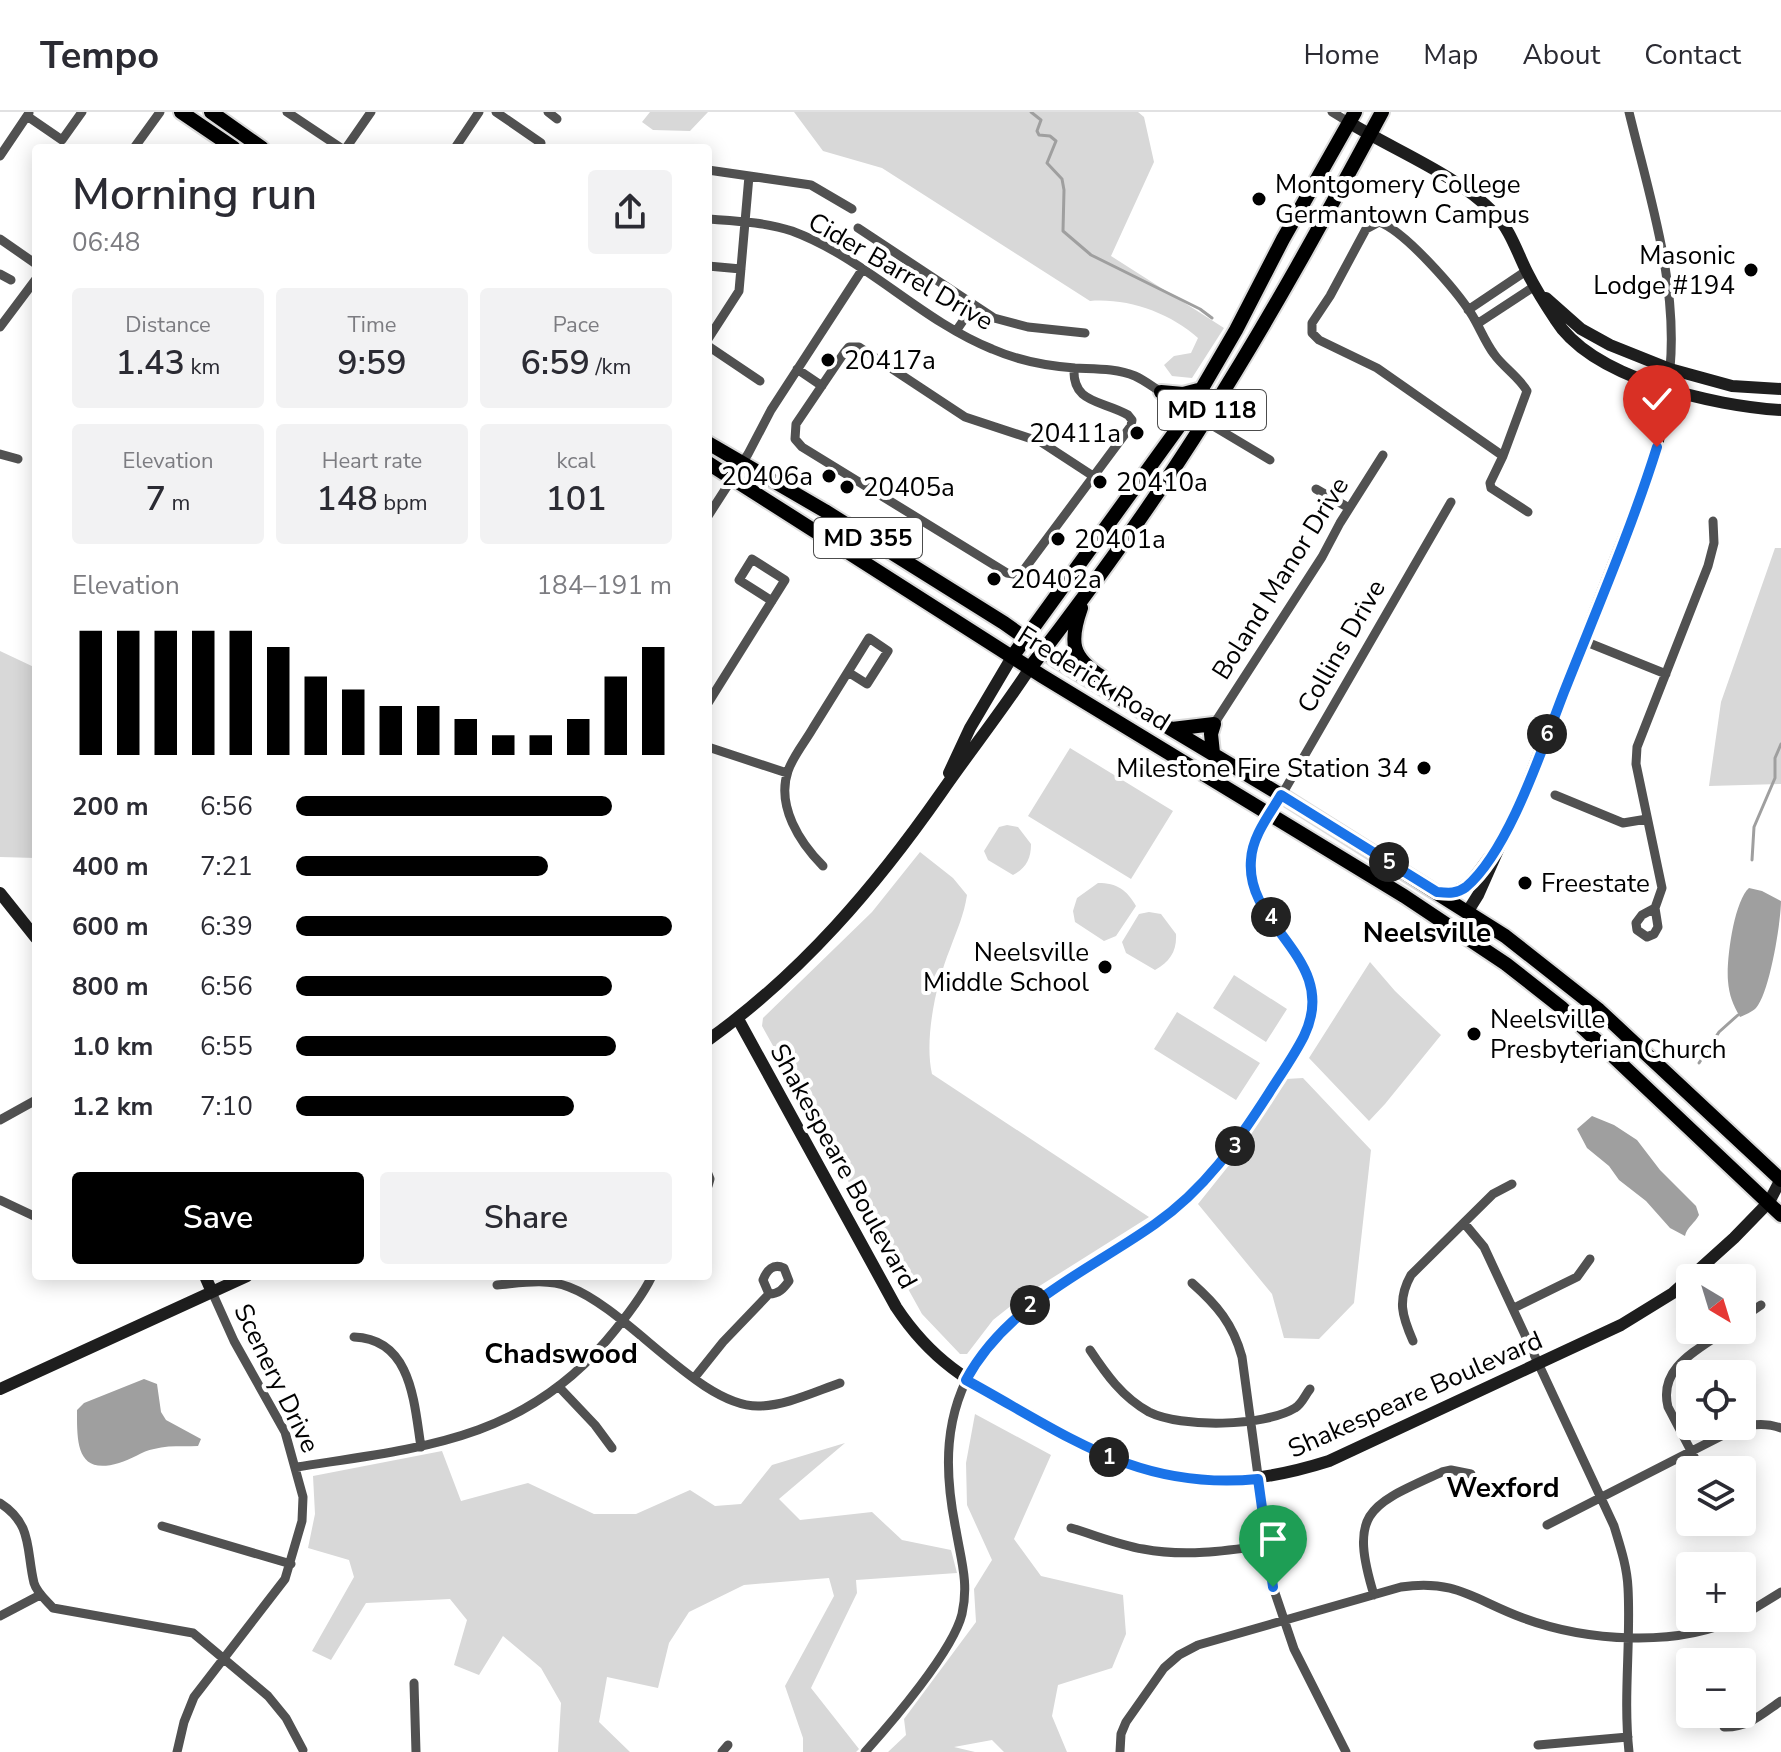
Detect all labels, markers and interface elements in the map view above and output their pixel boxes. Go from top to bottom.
text: Tempo [40,30,159,81]
text: Home [1304,36,1379,74]
text: Map [1423,36,1478,74]
text: About [1522,36,1600,74]
text: Contact [1644,36,1741,74]
text: Morning run [72,165,317,225]
place label: Montgomery College Germantown Campus [1275,167,1530,232]
button: share [588,170,672,254]
marker: Montgomery College Germantown Campus [1250,190,1268,208]
street label: Cider Barrel Drive [802,204,1000,339]
text: 06:48 [72,225,140,260]
place label: Masonic Lodge #194 [1593,238,1735,303]
marker: Masonic Lodge #194 [1742,261,1760,279]
text: Distance [125,310,211,340]
text: Time [348,310,396,340]
text: Pace [553,310,599,340]
text: 1.43 [116,340,185,386]
text: 9:59 [337,340,407,386]
text: 6:59 [521,340,590,386]
place label: 20417a [844,343,936,378]
marker: 20417a [819,351,837,369]
text: km [185,352,220,382]
text: /km [590,352,631,382]
pin [1623,365,1691,447]
icon: check [1635,377,1679,421]
road number: MD 118 [1158,390,1266,430]
place label: 20411a [1029,416,1121,451]
marker: 20411a [1128,424,1146,442]
text: Elevation [122,446,214,476]
text: Heart rate [322,446,422,476]
text: kcal [557,446,596,476]
place label: 20406a [721,459,813,494]
place label: 20410a [1116,465,1208,500]
marker: 20406a [820,467,838,485]
place label: 20405a [863,470,955,505]
street label: Boland Manor Drive [1204,470,1357,686]
marker: 20410a [1091,473,1109,491]
text: 7 [146,476,166,522]
text: 148 [316,476,378,522]
text: 101 [545,476,607,522]
marker: 20405a [838,478,856,496]
text: m [166,488,190,518]
text: bpm [378,488,428,518]
road number: MD 355 [814,518,922,558]
place label: 20401a [1074,522,1166,557]
marker: 20401a [1049,530,1067,548]
place label: 20402a [1010,562,1102,597]
text: Elevation [72,568,180,603]
text: 184–191 m [536,568,672,603]
marker: 20402a [985,570,1003,588]
street label: Collins Drive [1289,573,1394,719]
street label: Frederick Road [1011,618,1177,739]
pin: 6 [1527,714,1567,754]
text: 6 [1540,719,1554,749]
place label: Milestone Fire Station 34 [1116,751,1408,786]
marker: Milestone Fire Station 34 [1415,759,1433,777]
text: 200 m [72,789,149,824]
text: 6:56 [200,789,253,824]
pin: 5 [1369,842,1409,882]
text: 5 [1382,847,1396,877]
text: 400 m [72,849,149,884]
text: 7:21 [200,849,253,884]
place label: Freestate [1541,866,1650,901]
marker: Freestate [1516,874,1534,892]
pin: 4 [1251,897,1291,937]
text: 4 [1264,902,1278,932]
text: 600 m [72,909,149,944]
text: 6:39 [200,909,253,944]
district label: Neelsville [1363,914,1491,952]
place label: Neelsville Middle School [923,935,1089,1000]
marker: Neelsville Middle School [1096,958,1114,976]
text: 800 m [72,969,149,1004]
text: 6:56 [200,969,253,1004]
place label: Neelsville Presbyterian Church [1490,1002,1726,1067]
marker: Neelsville Presbyterian Church [1465,1025,1483,1043]
text: 1.0 km [72,1029,153,1064]
text: 6:55 [200,1029,253,1064]
street label: Shakespeare Boulevard [762,1037,926,1295]
text: 1.2 km [72,1089,153,1124]
text: 7:10 [200,1089,253,1124]
pin: 3 [1215,1126,1255,1166]
text: 3 [1228,1131,1242,1161]
button: Save [72,1172,364,1264]
button: Share [380,1172,672,1264]
north arrow [1676,1264,1756,1344]
map controls [1676,1264,1756,1728]
pin: 2 [1010,1285,1050,1325]
text: 2 [1023,1290,1037,1320]
street label: Scenery Drive [225,1298,328,1459]
street label: Shakespeare Boulevard [1282,1323,1548,1466]
district label: Chadswood [484,1335,638,1373]
button: locate [1676,1360,1756,1440]
pin: 1 [1089,1437,1129,1477]
text: 1 [1102,1442,1116,1472]
button: layers [1676,1456,1756,1536]
district label: Wexford [1446,1469,1560,1507]
pin [1239,1505,1307,1587]
icon: arrive [1251,1517,1295,1561]
button: + [1676,1552,1756,1632]
button: − [1676,1648,1756,1728]

